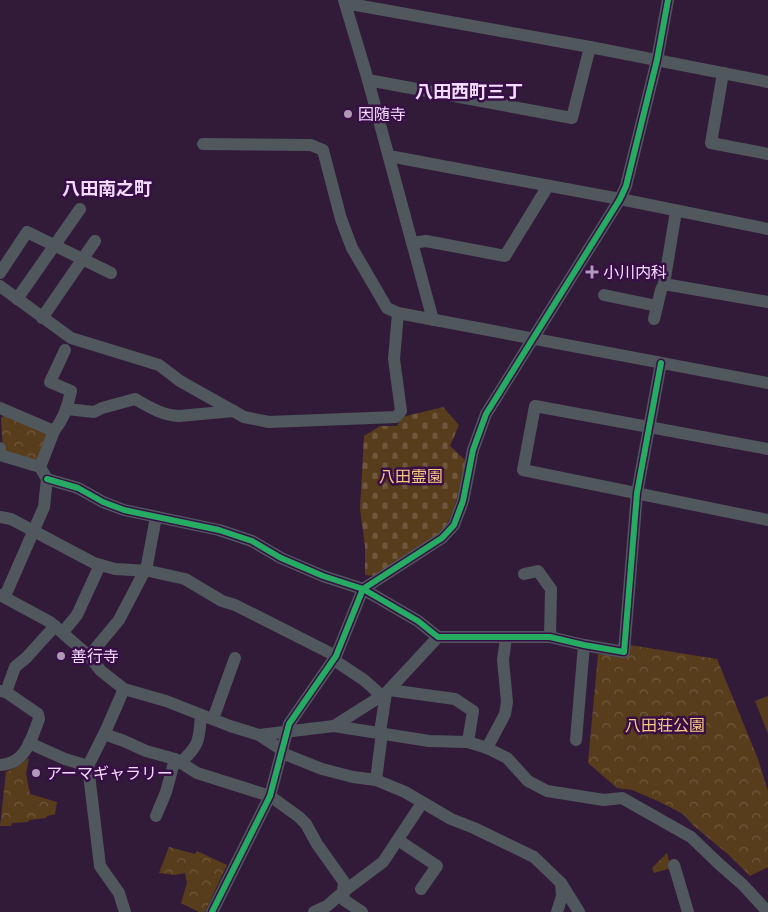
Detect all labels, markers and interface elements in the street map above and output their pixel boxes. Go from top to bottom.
district label: 八田西町三丁 [415,79,523,104]
place label: 因随寺 [358,103,406,125]
marker: 因随寺 [342,108,354,120]
district label: 八田南之町 [62,176,152,201]
place label: 小川内科 [603,261,667,283]
marker: 小川内科 [585,265,599,279]
park label: 八田霊園 [379,465,443,487]
place label: 善行寺 [71,645,119,667]
marker: 善行寺 [55,650,67,662]
park label: 八田荘公園 [625,714,705,736]
place label: アーマギャラリー [46,762,173,784]
marker: アーマギャラリー [30,767,42,779]

